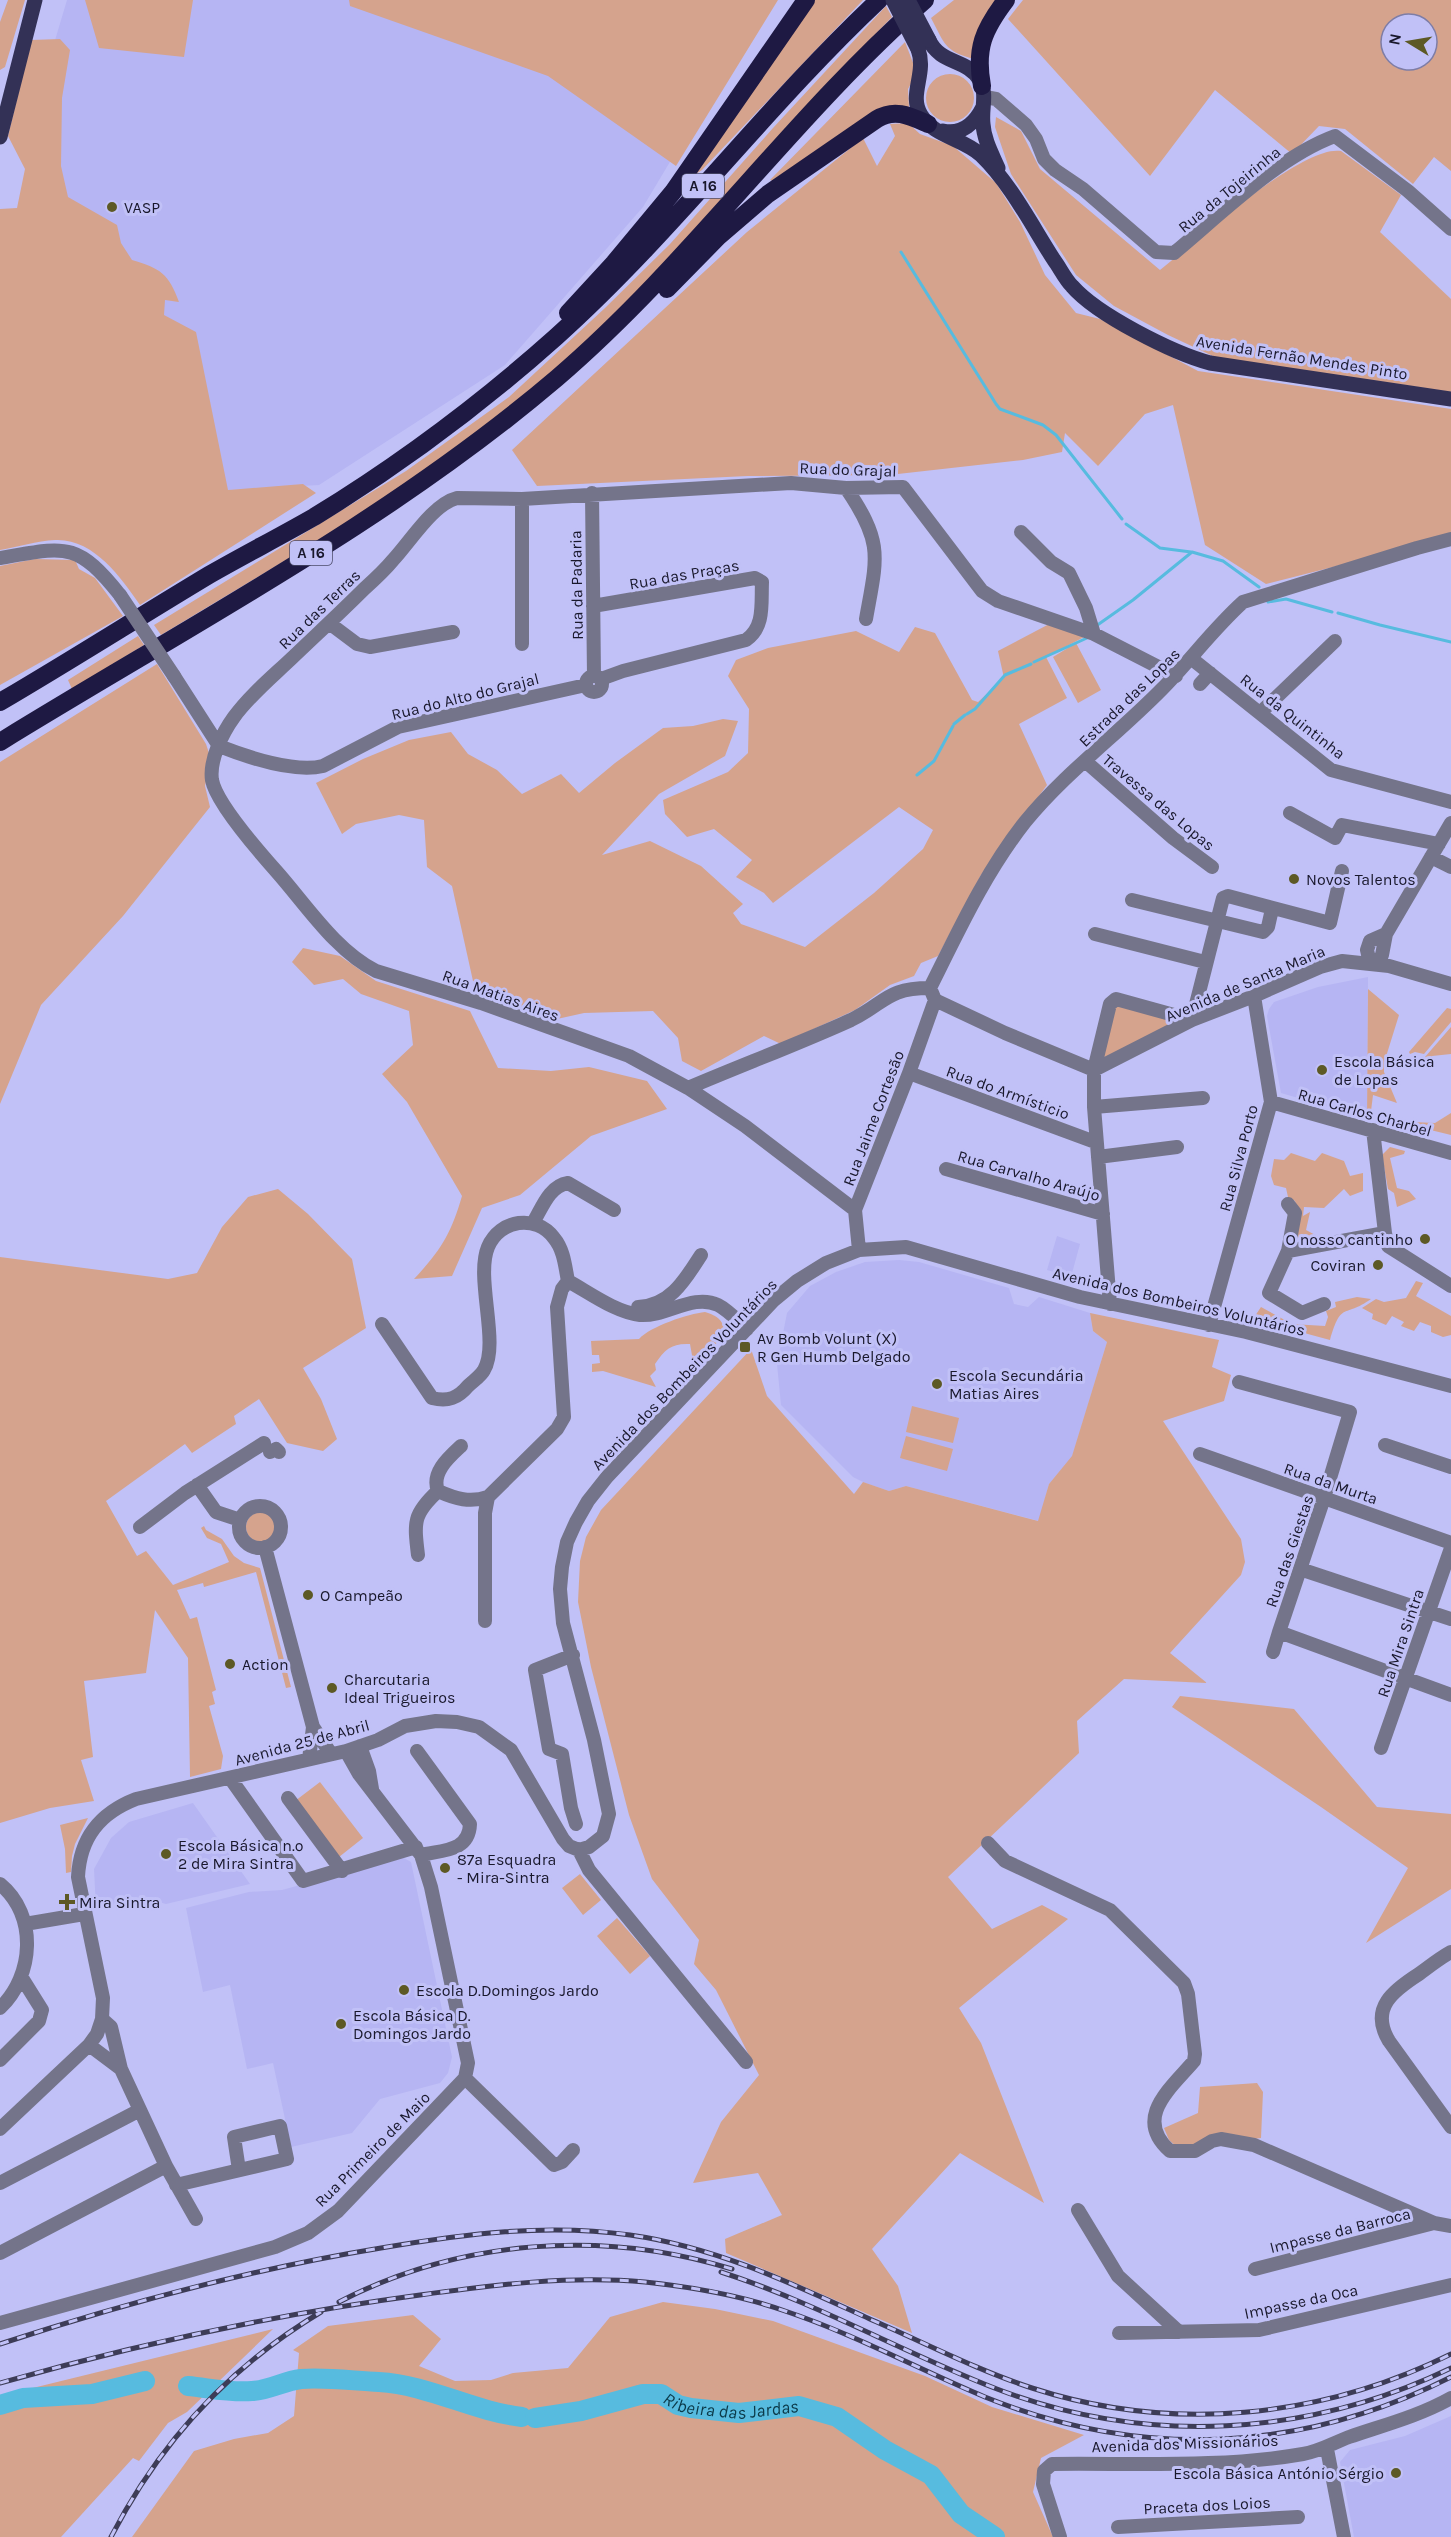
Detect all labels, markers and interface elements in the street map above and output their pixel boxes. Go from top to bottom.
north arrow [1379,12,1439,72]
text: N [1384,32,1405,47]
street label: Rua da Tojeirinha [1174,142,1284,237]
road number: A 16 [682,174,724,198]
place label: VASP [124,198,160,217]
marker: VASP [105,200,119,214]
street label: Avenida Fernão Mendes Pinto [1195,331,1409,384]
street label: Rua do Grajal [799,458,897,481]
street label: Rua da Padaria [566,530,587,640]
road number: A 16 [290,541,332,565]
street label: Rua das Praças [628,555,741,594]
street label: Rua das Terras [274,566,364,653]
street label: Estrada das Lopas [1075,644,1184,751]
street label: Rua do Alto do Grajal [389,669,541,724]
street label: Rua da Quintinha [1237,670,1349,763]
street label: Travessa das Lopas [1099,750,1219,855]
place label: Novos Talentos [1306,870,1416,889]
marker: Novos Talentos [1287,872,1301,886]
street label: Avenida de Santa Maria [1163,941,1328,1026]
street label: Rua Matias Aires [440,966,562,1025]
street label: Rua Jaime Cortesão [839,1048,908,1189]
place label: Escola Básica de Lopas [1334,1052,1434,1089]
street label: Rua do Armísticio [944,1061,1072,1124]
marker: Escola Básica de Lopas [1315,1063,1329,1077]
street label: Rua Carlos Charbel [1296,1084,1434,1141]
street label: Rua Silva Porto [1215,1103,1262,1214]
street label: Rua Carvalho Araújo [955,1146,1102,1205]
place label: O nosso cantinho [1286,1230,1413,1249]
marker: O nosso cantinho [1418,1232,1432,1246]
place label: Coviran [1310,1256,1366,1275]
marker: Coviran [1371,1258,1385,1272]
street label: Avenida dos Bombeiros Voluntários [1051,1263,1307,1340]
street label: Avenida dos Bombeiros Voluntários [588,1275,781,1474]
place label: Av Bomb Volunt (X) R Gen Humb Delgado [757,1329,911,1366]
marker: Av Bomb Volunt (X) R Gen Humb Delgado [738,1340,752,1354]
place label: Escola Secundária Matias Aires [949,1366,1084,1403]
marker: Escola Secundária Matias Aires [930,1377,944,1391]
street label: Rua da Murta [1281,1459,1380,1508]
street label: Rua das Giestas [1261,1493,1318,1610]
place label: O Campeão [320,1586,403,1605]
street label: Rua Mira Sintra [1373,1586,1428,1700]
marker: O Campeão [301,1588,315,1602]
place label: Action [242,1655,289,1674]
marker: Action [223,1657,237,1671]
place label: Charcutaria Ideal Trigueiros [344,1670,455,1707]
marker: Charcutaria Ideal Trigueiros [325,1681,339,1695]
street label: Avenida 25 de Abril [233,1715,372,1770]
place label: Escola Básica n.º 2 de Mira Sintra [178,1836,304,1873]
marker: Escola Básica n.º 2 de Mira Sintra [159,1847,173,1861]
place label: 87ª Esquadra - Mira-Sintra [457,1850,556,1887]
marker: 87ª Esquadra - Mira-Sintra [438,1861,452,1875]
place label: Mira Sintra [79,1893,160,1912]
marker: Mira Sintra [60,1895,74,1909]
place label: Escola D.Domingos Jardo [416,1981,599,2000]
marker: Escola D.Domingos Jardo [397,1983,411,1997]
place label: Escola Básica D. Domingos Jardo [353,2006,471,2043]
marker: Escola Básica D. Domingos Jardo [334,2017,348,2031]
street label: Rua Primeiro de Maio [311,2088,434,2211]
street label: Impasse da Barroca [1268,2204,1413,2257]
street label: Impasse da Oca [1242,2280,1360,2323]
water label: Ribeira das Jardas [659,2387,800,2424]
street label: Avenida dos Missionários [1091,2431,1279,2456]
place label: Escola Básica António Sérgio [1173,2464,1384,2483]
marker: Escola Básica António Sérgio [1389,2466,1403,2480]
street label: Praceta dos Loios [1143,2493,1271,2518]

